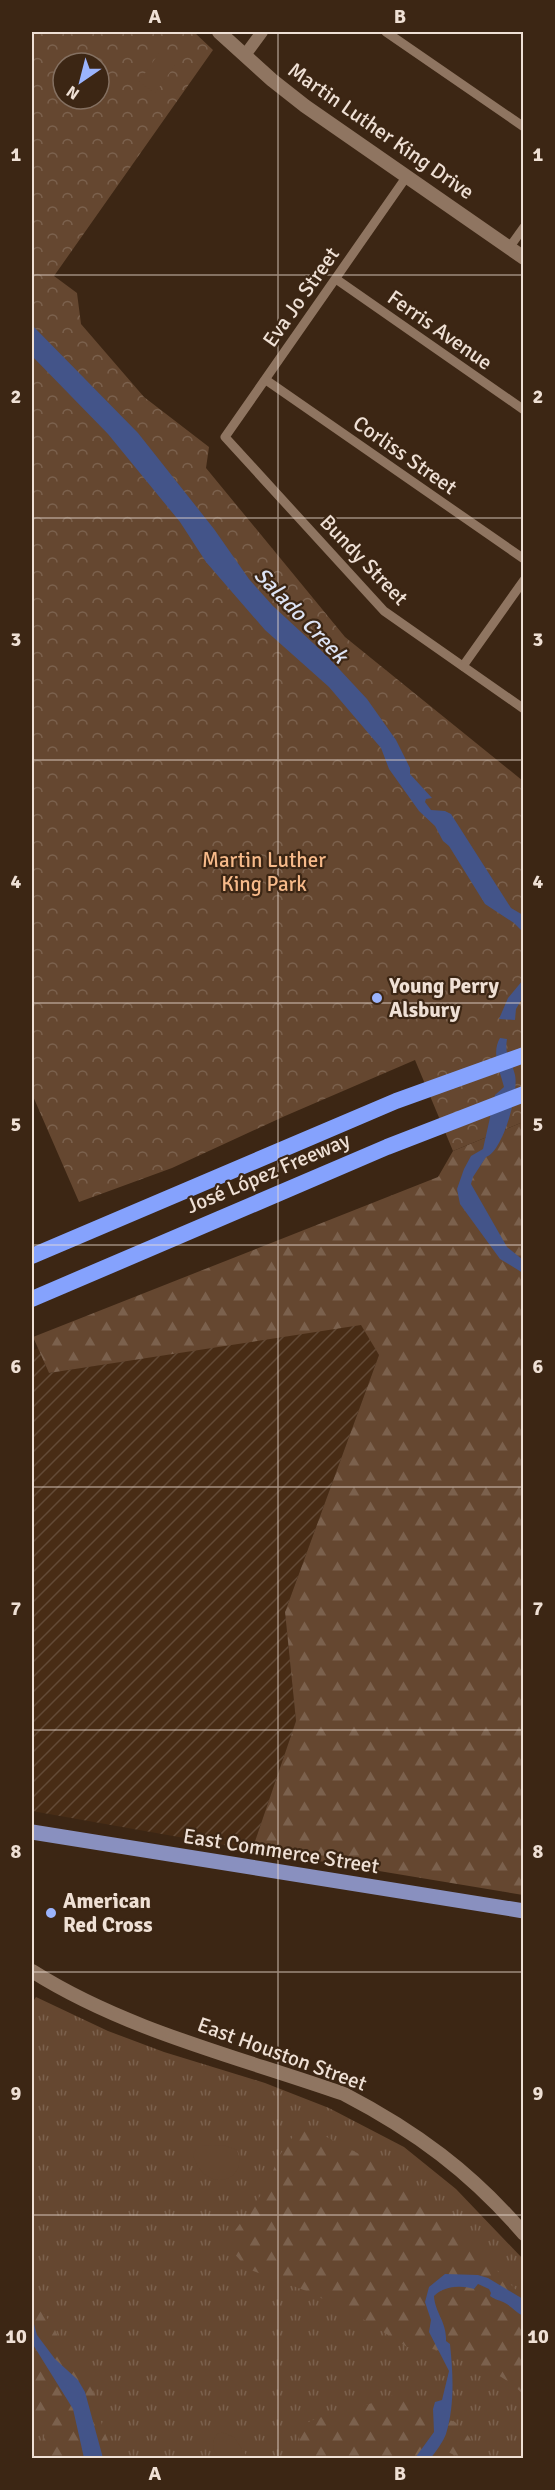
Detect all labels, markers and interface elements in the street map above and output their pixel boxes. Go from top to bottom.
text: A [149,4,162,29]
text: B [394,4,406,29]
north arrow [51,51,111,111]
street label: Martin Luther King Drive [283,57,479,205]
text: N [63,81,83,104]
text: 1 [11,142,22,167]
text: 1 [533,142,544,167]
street label: Eva Jo Street [257,242,345,352]
street label: Ferris Avenue [383,284,497,376]
text: 2 [11,384,21,409]
text: 2 [533,384,543,409]
street label: Corliss Street [348,410,462,500]
street label: Bundy Street [314,509,414,611]
water label: Salado Creek [249,561,355,670]
text: 3 [11,627,21,652]
text: 3 [533,627,543,652]
park label: Martin Luther King Park [202,847,326,897]
text: 4 [11,869,22,894]
text: 4 [533,869,544,894]
place label: Young Perry Alsbury [388,973,500,1023]
marker: Young Perry Alsbury [370,991,384,1005]
text: 5 [11,1112,21,1137]
text: 5 [533,1112,543,1137]
street label: José López Freeway [182,1127,354,1219]
text: 6 [11,1354,22,1379]
text: 6 [533,1354,544,1379]
text: 7 [11,1596,22,1621]
text: 7 [533,1596,544,1621]
street label: East Commerce Street [181,1823,381,1879]
text: 8 [11,1839,22,1864]
text: 8 [533,1839,544,1864]
place label: American Red Cross [63,1888,152,1938]
marker: American Red Cross [44,1906,58,1920]
street label: East Houston Street [194,2011,370,2097]
text: 9 [11,2081,22,2106]
text: 9 [533,2081,544,2106]
text: 10 [5,2324,27,2349]
text: 10 [527,2324,549,2349]
text: A [149,2461,162,2486]
text: B [394,2461,406,2486]

